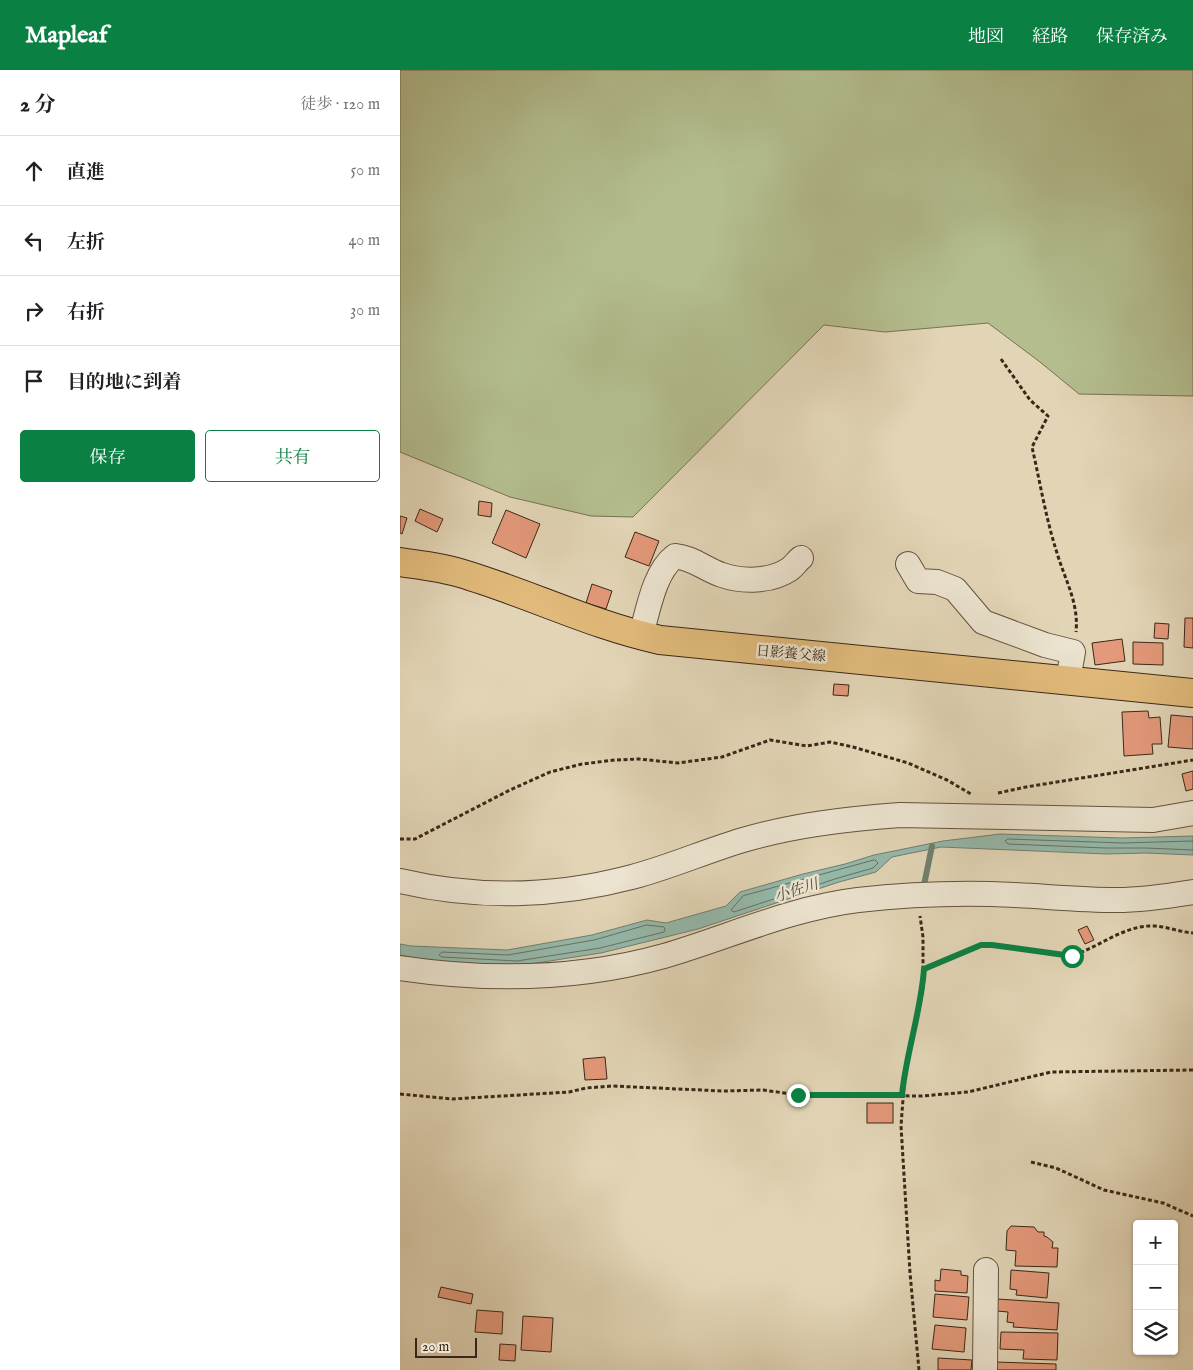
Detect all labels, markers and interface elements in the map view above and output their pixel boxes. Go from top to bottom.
text: Mapleaf [25,20,107,51]
text: 地図 [968,26,1004,49]
text: 経路 [1032,26,1068,49]
text: 保存済み [1096,26,1168,49]
text: 2 分 [20,92,55,119]
text: 徒歩 · 120 m [300,95,380,115]
icon: ahead [20,157,48,185]
text: 直進 [67,161,105,185]
text: 50 m [351,161,380,181]
icon: left [20,227,48,255]
text: 左折 [67,231,105,255]
text: 40 m [348,231,380,251]
icon: right [20,297,48,325]
text: 右折 [67,301,105,325]
text: 30 m [350,301,380,321]
icon: arrive [20,367,48,395]
text: 目的地に到着 [67,371,181,395]
button: 保存 [20,430,195,482]
button: 共有 [205,430,380,482]
street label: 日影養父線 [755,642,827,666]
water label: 小佐川 [772,874,822,906]
route start [1061,945,1084,968]
route end [787,1084,810,1107]
map controls [1133,1220,1178,1355]
button: + [1133,1220,1178,1265]
button: − [1133,1265,1178,1310]
button: layers [1133,1310,1178,1355]
scale bar [415,1335,478,1358]
text: 20 m [422,1338,449,1356]

